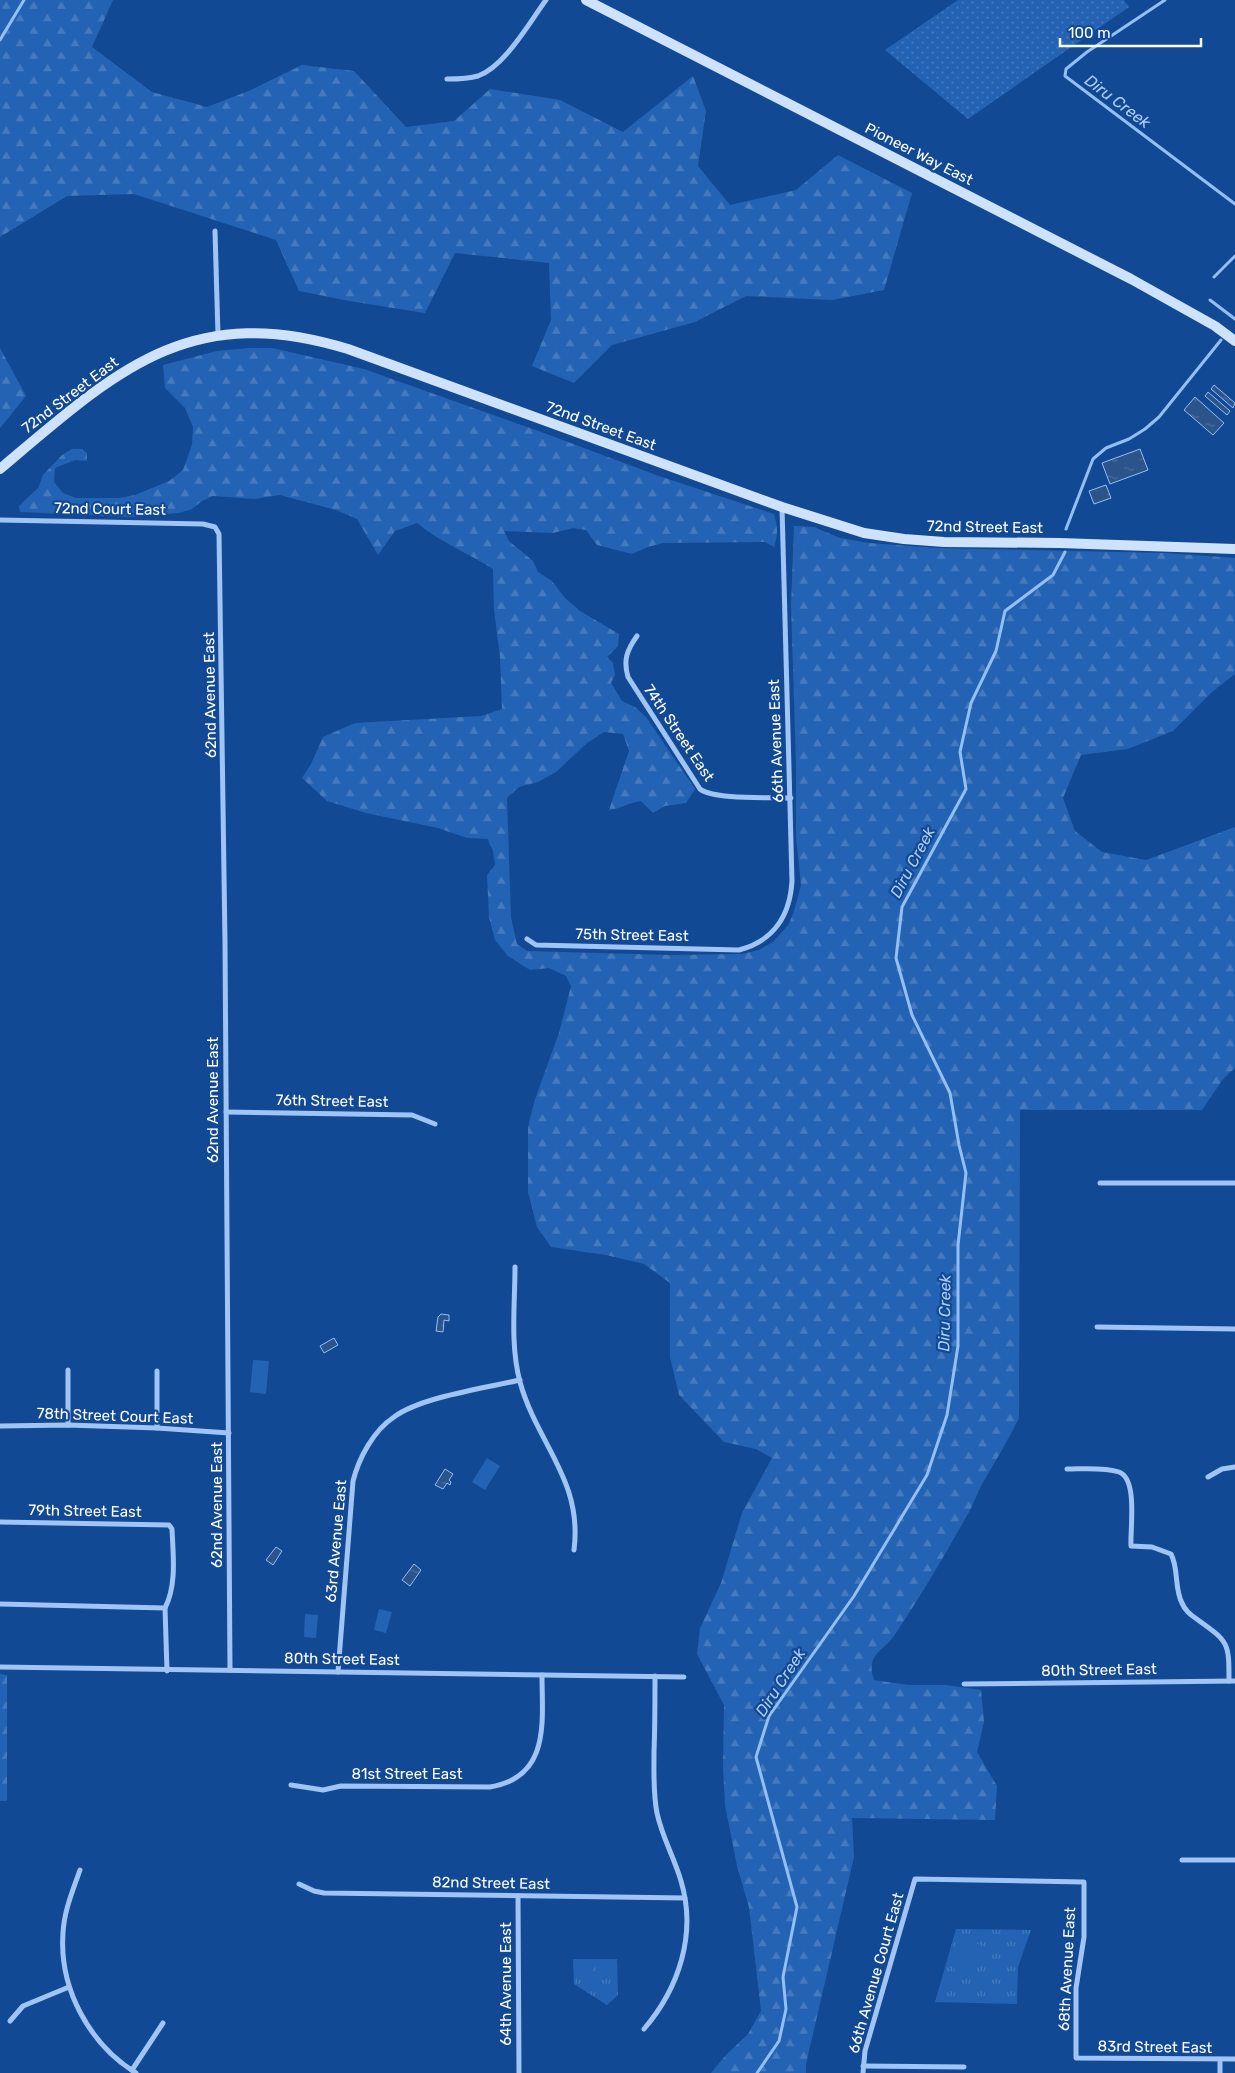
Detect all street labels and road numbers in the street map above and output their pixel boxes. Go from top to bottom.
street label: Pioneer Way East [862,119,976,189]
street label: 72nd Street East [18,353,122,437]
street label: 72nd Street East [543,398,659,454]
street label: 72nd Court East [54,499,166,519]
street label: 72nd Street East [927,517,1043,537]
street label: 62nd Avenue East [200,632,220,758]
street label: 66th Avenue East [765,679,787,803]
street label: 74th Street East [640,681,718,785]
street label: 75th Street East [575,925,689,945]
street label: 62nd Avenue East [204,1037,222,1163]
street label: 76th Street East [275,1091,389,1111]
street label: 78th Street Court East [36,1404,194,1428]
street label: 62nd Avenue East [208,1442,226,1568]
street label: 63rd Avenue East [322,1479,350,1603]
street label: 79th Street East [28,1501,142,1521]
street label: 80th Street East [284,1649,400,1669]
street label: 80th Street East [1041,1660,1157,1680]
street label: 81st Street East [351,1765,463,1783]
street label: 82nd Street East [432,1873,550,1893]
street label: 66th Avenue Court East [844,1890,908,2055]
street label: 68th Avenue East [1055,1907,1079,2031]
street label: 64th Avenue East [497,1922,515,2046]
street label: 83rd Street East [1098,2037,1213,2057]

